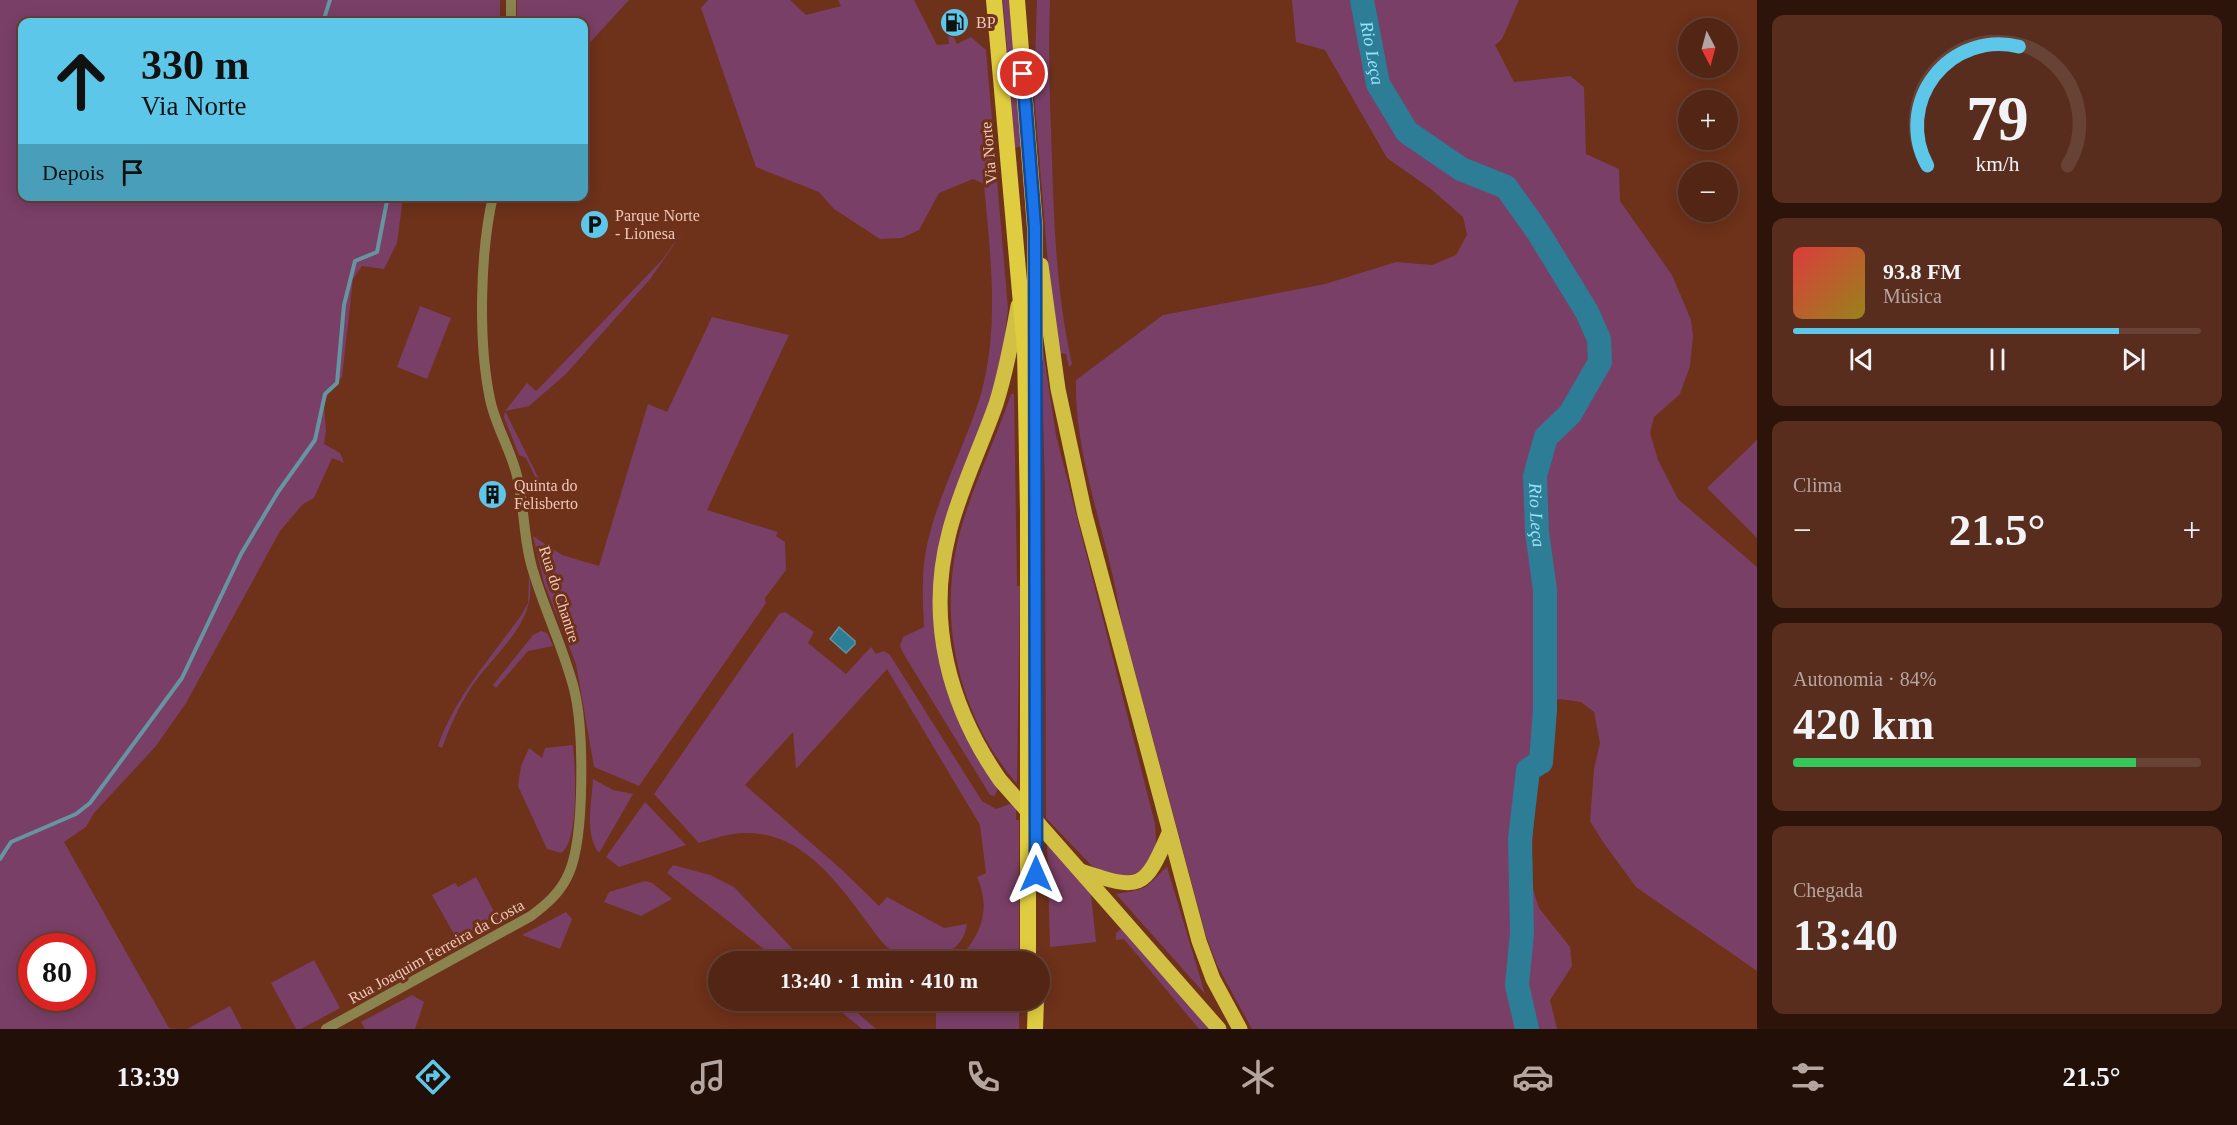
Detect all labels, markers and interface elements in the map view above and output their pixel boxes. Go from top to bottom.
fuel station icon: BP [939,6,971,38]
place label: BP [976,14,996,31]
water label: Rio Leça [1356,18,1388,87]
north arrow [1678,18,1738,78]
map controls [1678,18,1738,222]
icon: ahead [42,42,120,120]
text: 330 m [141,42,250,88]
pin [997,48,1048,99]
icon: arrive [1006,57,1039,90]
text: 79 [1966,84,2028,153]
button: + [1678,90,1738,150]
text: Via Norte [141,91,247,121]
street label: Via Norte [977,121,1000,185]
text: km/h [1975,152,2019,176]
icon: arrive [116,156,149,189]
text: Depois [42,160,104,185]
button: − [1678,162,1738,222]
place label: Parque Norte - Lionesa [615,207,700,242]
parking icon: Parque Norte - Lionesa [578,208,610,240]
text: 93.8 FM [1883,259,1961,284]
text: Música [1883,285,1942,307]
icon: previous [1845,343,1878,376]
icon: pause [1981,343,2014,376]
icon: next [2117,343,2150,376]
text: Clima [1793,474,1842,496]
place label: Quinta do Felisberto [514,477,578,512]
building icon: Quinta do Felisberto [477,478,509,510]
water label: Rio Leça [1525,481,1549,549]
text: 21.5° [1949,505,2045,555]
text: − [1793,512,1812,548]
text: + [2182,512,2201,548]
street label: Rua do Chantre [536,544,583,645]
text: Autonomia · 84% [1793,668,1936,690]
text: 420 km [1793,699,1934,749]
position arrow [1004,842,1068,906]
text: Chegada [1793,879,1863,901]
street label: Rua Joaquim Ferreira da Costa [345,896,528,1008]
text: 13:40 [1793,910,1898,960]
speed limit sign: 80 [18,933,96,1011]
text: 13:40 · 1 min · 410 m [780,968,978,993]
icon: directions [412,1056,454,1098]
icon: music [687,1056,729,1098]
icon: phone [962,1056,1004,1098]
icon: climate [1237,1056,1279,1098]
icon: car [1512,1056,1554,1098]
icon: filters [1787,1056,1829,1098]
text: 13:39 [116,1062,179,1092]
text: 21.5° [2062,1062,2120,1092]

